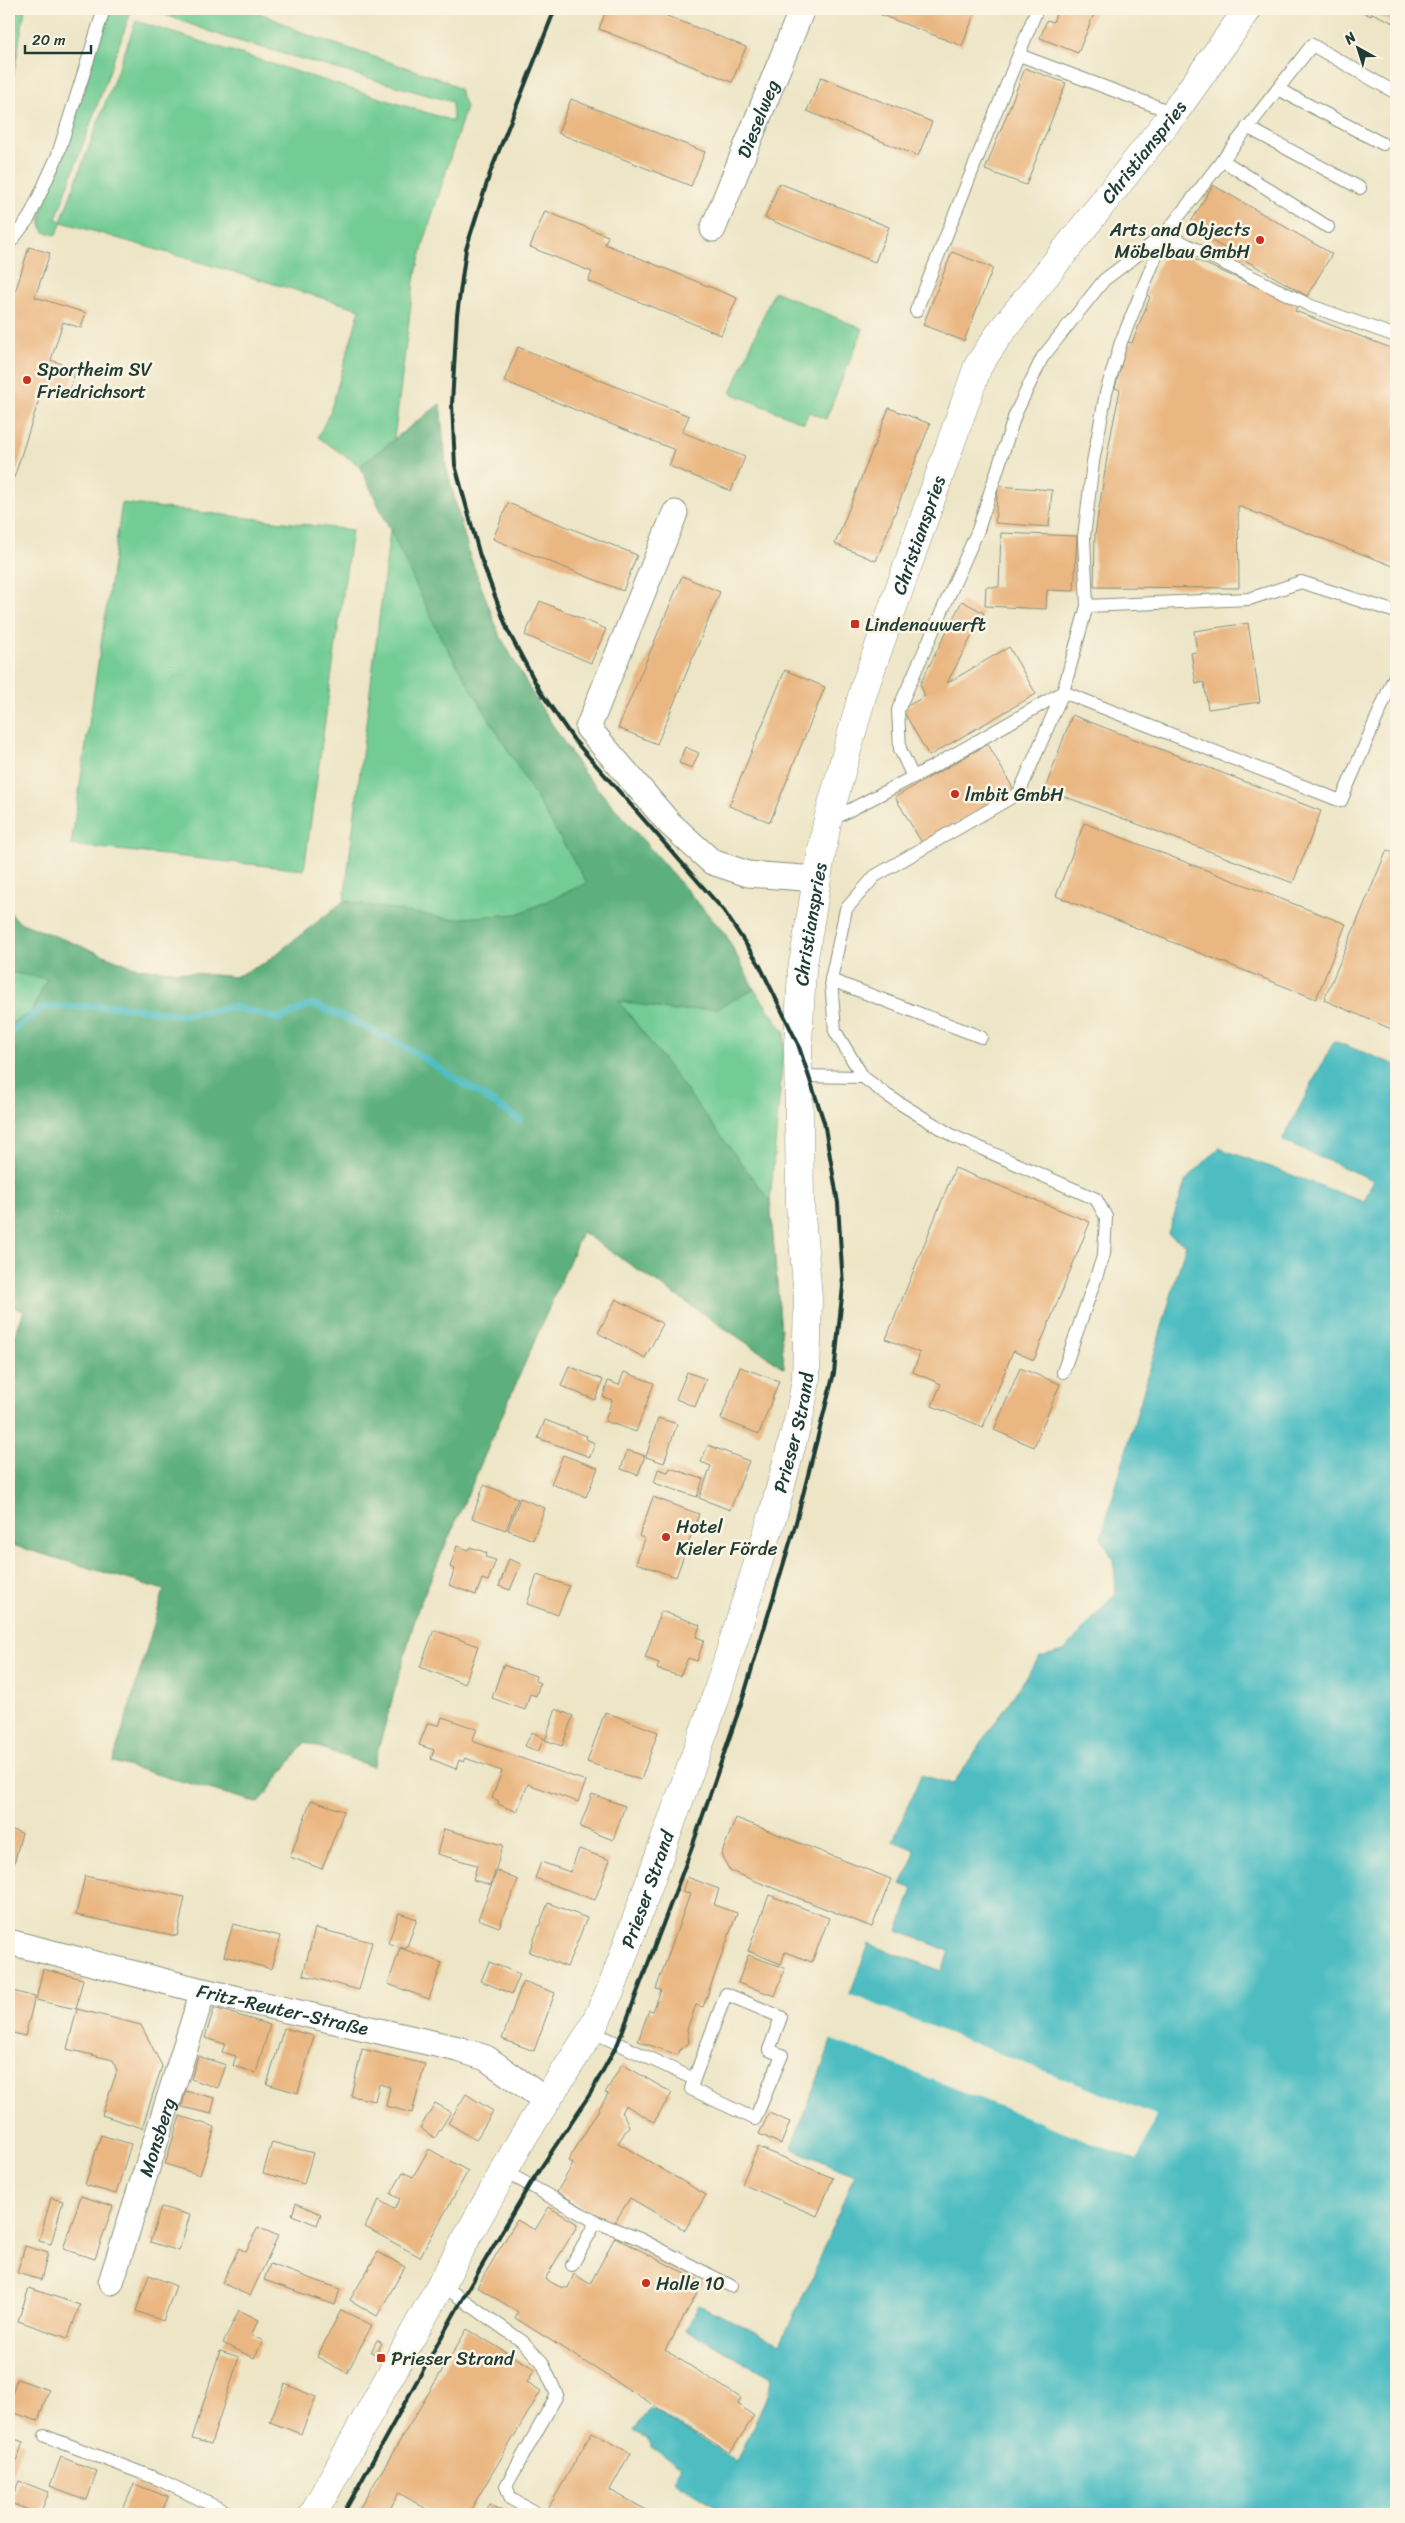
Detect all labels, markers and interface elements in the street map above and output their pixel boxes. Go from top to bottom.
scale bar [25,22,91,54]
north arrow [1332,22,1382,72]
text: N [1338,25,1362,52]
text: 20 m [32,27,66,53]
street label: Dieselweg [727,74,789,163]
street label: Christianspries [1092,93,1195,211]
place label: Arts and Objects Möbelbau GmbH [1109,213,1251,268]
marker: Arts and Objects Möbelbau GmbH [1254,234,1266,246]
place label: Sportheim SV Friedrichsort [37,353,152,408]
marker: Sportheim SV Friedrichsort [21,374,33,386]
street label: Christianspries [883,471,955,599]
place label: Lindenauwerft [865,608,986,641]
marker: Lindenauwerft [849,618,861,630]
place label: lmbit GmbH [965,778,1064,811]
marker: lmbit GmbH [949,788,961,800]
street label: Christianspries [785,860,837,987]
street label: Prieser Strand [764,1370,823,1497]
place label: Hotel Kieler Förde [676,1510,778,1565]
marker: Hotel Kieler Förde [660,1531,672,1543]
street label: Prieser Strand [611,1824,685,1953]
street label: Fritz-Reuter-Straße [193,1974,372,2045]
street label: Monsberg [129,2093,185,2181]
place label: Halle 10 [656,2267,725,2300]
marker: Halle 10 [640,2277,652,2289]
place label: Prieser Strand [391,2342,516,2375]
marker: Prieser Strand [375,2352,387,2364]

